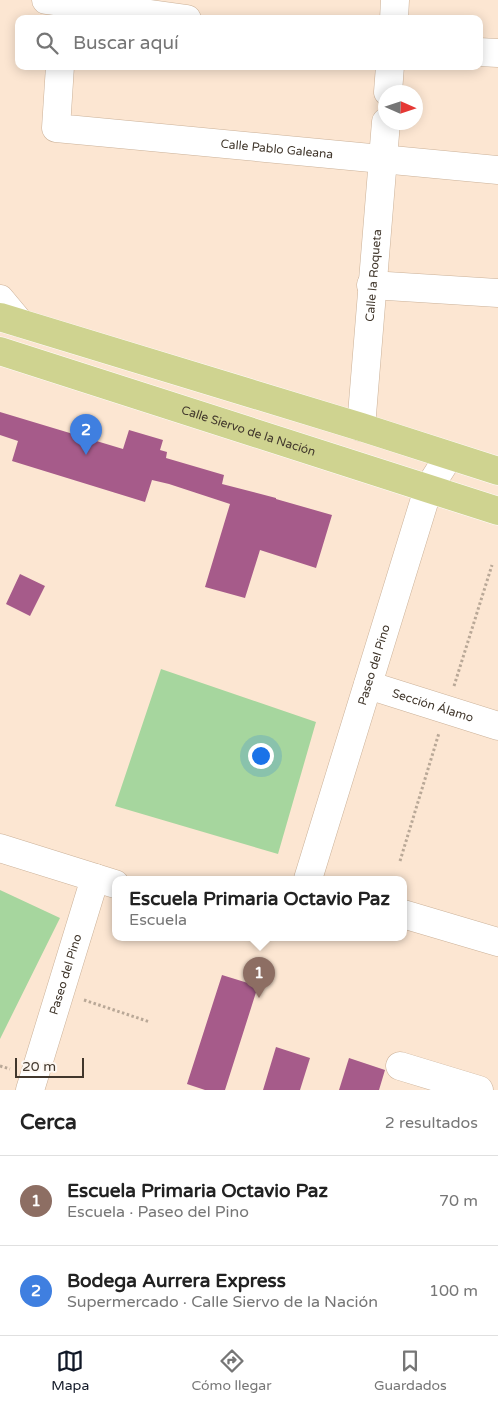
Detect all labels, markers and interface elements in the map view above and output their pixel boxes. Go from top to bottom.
search box [15,15,483,70]
icon: search [33,29,61,57]
text: Buscar aquí [73,32,179,54]
north arrow [378,85,423,130]
street label: Calle Pablo Galeana [220,137,334,161]
street label: Calle la Roqueta [363,229,384,322]
street label: Calle Siervo de la Nación [180,403,317,459]
pin: 2 [70,414,102,455]
street label: Paseo del Pino [355,623,393,707]
street label: Sección Álamo [390,686,475,725]
your location [248,743,274,769]
popup [112,876,407,941]
text: Escuela Primaria Octavio Paz [129,888,390,910]
text: Escuela [129,910,187,930]
street label: Paseo del Pino [47,932,84,1016]
pin: 1 [243,957,275,998]
scale bar [15,1055,84,1078]
text: 20 m [22,1058,56,1075]
text: Cerca [20,1110,77,1135]
text: 2 resultados [385,1113,478,1133]
text: Escuela Primaria Octavio Paz [67,1180,328,1202]
text: 1 [31,1191,41,1211]
text: 70 m [439,1191,478,1211]
text: Escuela · Paseo del Pino [67,1202,249,1222]
text: Bodega Aurrera Express [67,1270,286,1292]
text: 2 [31,1281,41,1301]
text: 100 m [429,1281,478,1301]
text: Supermercado · Calle Siervo de la Nación [67,1292,378,1312]
tab: Mapa [51,1347,89,1394]
tab: Cómo llegar [192,1347,272,1394]
tab: Guardados [374,1347,447,1394]

